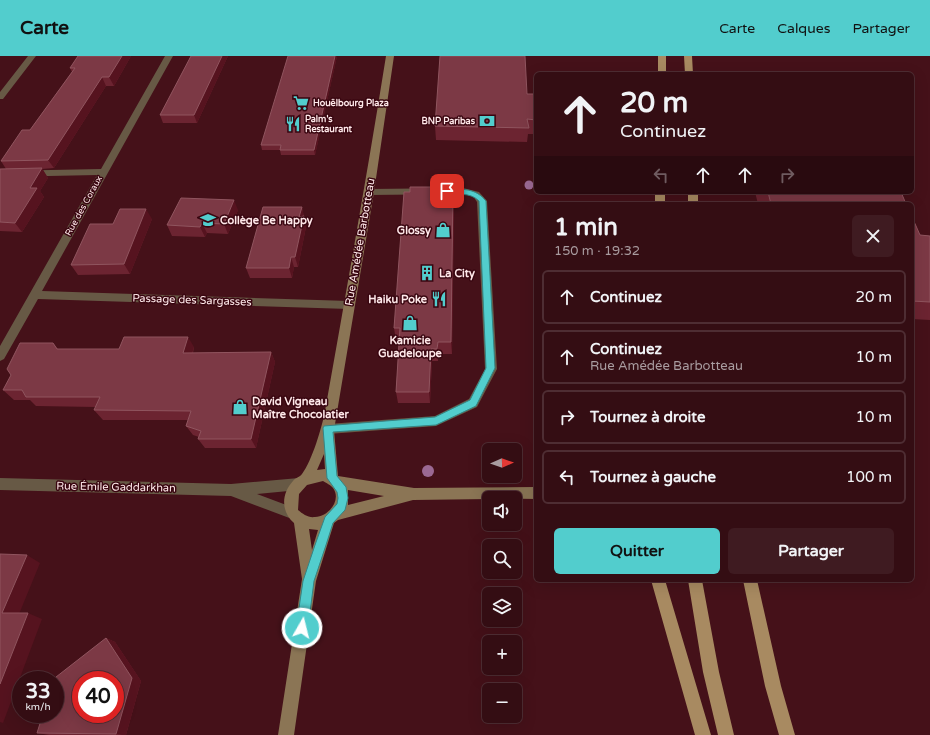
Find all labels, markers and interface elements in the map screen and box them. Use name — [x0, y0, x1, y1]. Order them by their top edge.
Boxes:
text: Carte — [20, 17, 69, 39]
text: Carte — [719, 20, 755, 37]
text: Calques — [777, 20, 830, 37]
text: Partager — [852, 20, 910, 37]
text: 20 m — [620, 86, 688, 120]
icon: ahead — [554, 88, 606, 140]
supermarket icon: Houëlbourg Plaza — [292, 94, 310, 112]
place label: Houëlbourg Plaza — [313, 98, 389, 109]
bank icon: BNP Paribas — [478, 112, 496, 130]
place label: Palm's Restaurant — [305, 114, 353, 135]
restaurant icon: Palm's Restaurant — [284, 115, 302, 133]
place label: BNP Paribas — [422, 116, 476, 127]
text: Continuez — [620, 120, 706, 142]
icon: left — [650, 164, 672, 186]
icon: ahead — [692, 164, 714, 186]
icon: ahead — [734, 164, 756, 186]
icon: right — [776, 164, 798, 186]
street label: Rue des Coraux — [63, 174, 105, 238]
pin — [430, 174, 464, 208]
street label: Rue Amédée Barbotteau — [342, 177, 378, 307]
icon: arrive — [436, 180, 458, 202]
school or university icon: Collège Be Happy — [199, 211, 217, 229]
text: 1 min — [554, 213, 618, 242]
place label: Collège Be Happy — [220, 214, 313, 228]
button: close — [852, 215, 894, 257]
shop icon: Glossy — [434, 221, 452, 239]
place label: Glossy — [397, 224, 431, 238]
text: 150 m · 19:32 — [554, 243, 640, 259]
building icon: La City — [418, 264, 436, 282]
place label: La City — [439, 267, 475, 281]
icon: ahead — [556, 286, 578, 308]
text: Continuez — [590, 288, 662, 306]
text: 20 m — [855, 288, 892, 306]
restaurant icon: Haiku Poke — [430, 290, 448, 308]
street label: Passage des Sargasses — [132, 291, 252, 309]
place label: Haiku Poke — [368, 293, 428, 306]
shop icon: Kamicie Guadeloupe — [401, 314, 419, 332]
place label: Kamicie Guadeloupe — [378, 334, 443, 361]
text: Continuez — [590, 340, 662, 358]
icon: ahead — [556, 346, 578, 368]
text: 10 m — [855, 348, 892, 366]
text: Rue Amédée Barbotteau — [590, 358, 743, 374]
place label: David Vigneau Maître Chocolatier — [252, 395, 349, 421]
shop icon: David Vigneau Maître Chocolatier — [231, 398, 249, 416]
icon: right — [556, 406, 578, 428]
text: Tournez à droite — [590, 408, 705, 426]
text: 10 m — [855, 408, 892, 426]
north arrow — [482, 443, 522, 483]
map controls — [482, 443, 522, 723]
icon: left — [556, 466, 578, 488]
text: Tournez à gauche — [590, 468, 716, 486]
text: 100 m — [846, 468, 892, 486]
street label: Rue Émile Gaddarkhan — [56, 478, 176, 495]
button: sound — [482, 491, 522, 531]
button: Quitter — [554, 528, 720, 574]
button: Partager — [728, 528, 894, 574]
button: search — [482, 539, 522, 579]
button: layers — [482, 587, 522, 627]
position arrow — [281, 607, 323, 649]
button: + — [482, 635, 522, 675]
speed limit sign: 40 — [72, 671, 124, 723]
text: 33 — [25, 680, 51, 704]
button: − — [482, 683, 522, 723]
text: km/h — [25, 701, 51, 713]

